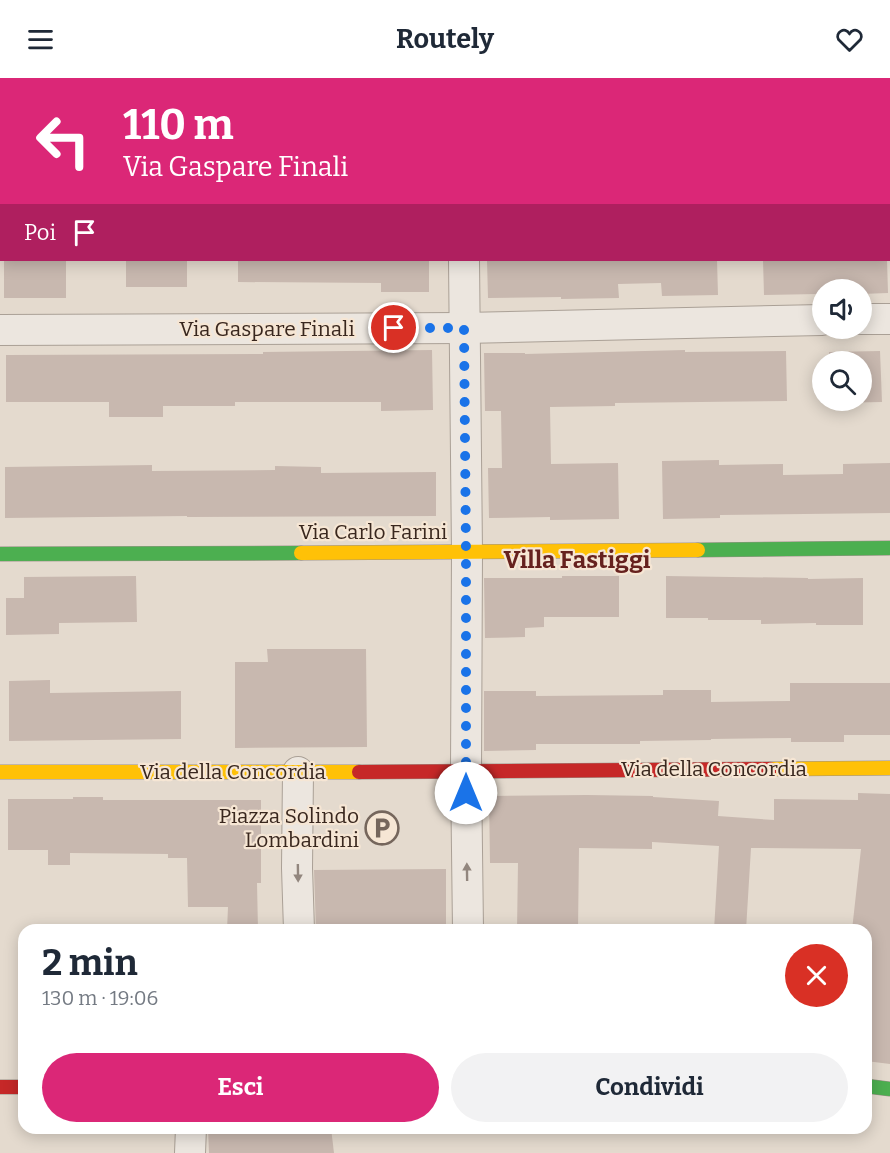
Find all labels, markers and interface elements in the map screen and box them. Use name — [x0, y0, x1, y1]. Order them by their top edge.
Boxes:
icon: menu — [24, 23, 57, 56]
text: Routely — [396, 23, 494, 55]
icon: heart — [833, 23, 866, 56]
text: 110 m — [123, 100, 234, 150]
icon: left — [24, 102, 102, 180]
text: Via Gaspare Finali — [123, 151, 348, 183]
icon: arrive — [68, 216, 101, 249]
text: Poi — [24, 219, 56, 246]
map controls — [812, 279, 872, 411]
button: sound — [812, 279, 872, 339]
pin — [368, 302, 419, 353]
icon: arrive — [377, 311, 410, 344]
street label: Via Gaspare Finali — [179, 316, 355, 342]
button: search — [812, 351, 872, 411]
street label: Via Carlo Farini — [299, 519, 447, 545]
district label: Villa Fastiggi — [504, 546, 651, 574]
street label: Via della Concordia — [621, 756, 808, 782]
street label: Via della Concordia — [140, 759, 327, 785]
position arrow — [434, 761, 498, 825]
place label: Piazza Solindo Lombardini — [219, 803, 359, 853]
parking icon: Piazza Solindo Lombardini — [364, 810, 400, 846]
one-way arrow — [462, 862, 472, 881]
one-way arrow — [293, 863, 302, 882]
text: 2 min — [42, 941, 138, 985]
button: close — [785, 944, 848, 1007]
text: 130 m · 19:06 — [42, 986, 158, 1010]
button: Esci — [42, 1053, 439, 1122]
button: Condividi — [451, 1053, 848, 1122]

